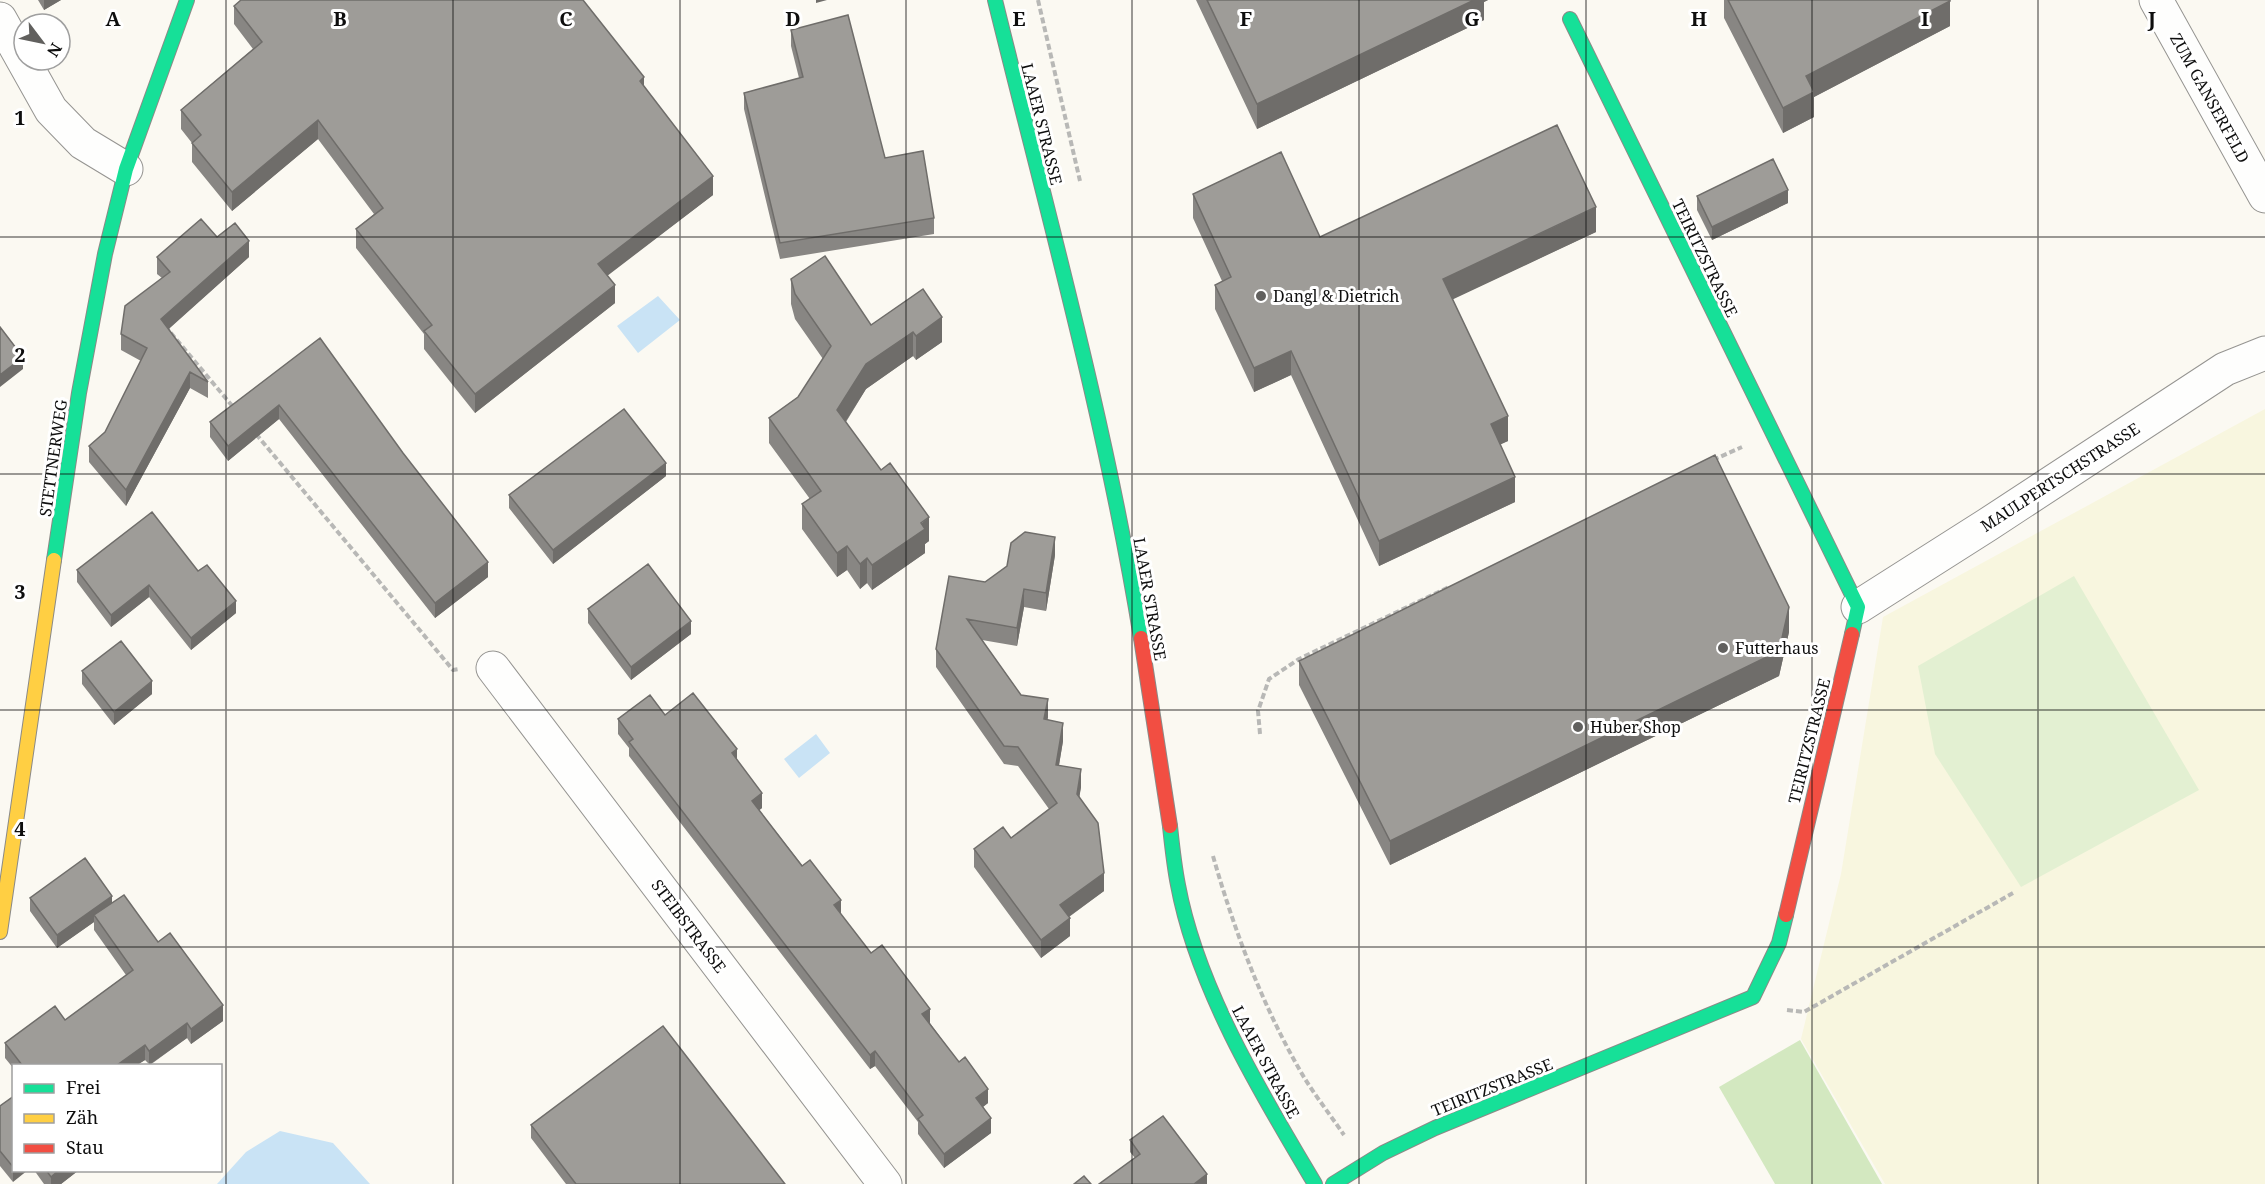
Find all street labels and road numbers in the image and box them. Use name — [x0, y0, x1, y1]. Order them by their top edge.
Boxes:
street label: ZUM GANSERFELD — [2165, 29, 2255, 167]
street label: LAAER STRASSE — [1016, 61, 1068, 187]
street label: TEIRITZSTRASSE — [1667, 195, 1743, 321]
street label: STETTNERWEG — [34, 397, 72, 518]
street label: MAULPERTSCHSTRASSE — [1976, 417, 2144, 537]
street label: LAAER STRASSE — [1128, 536, 1172, 662]
street label: TEIRITZSTRASSE — [1783, 676, 1835, 806]
street label: STEIBSTRASSE — [647, 875, 731, 977]
street label: LAAER STRASSE — [1227, 1002, 1305, 1122]
street label: TEIRITZSTRASSE — [1428, 1053, 1556, 1121]

